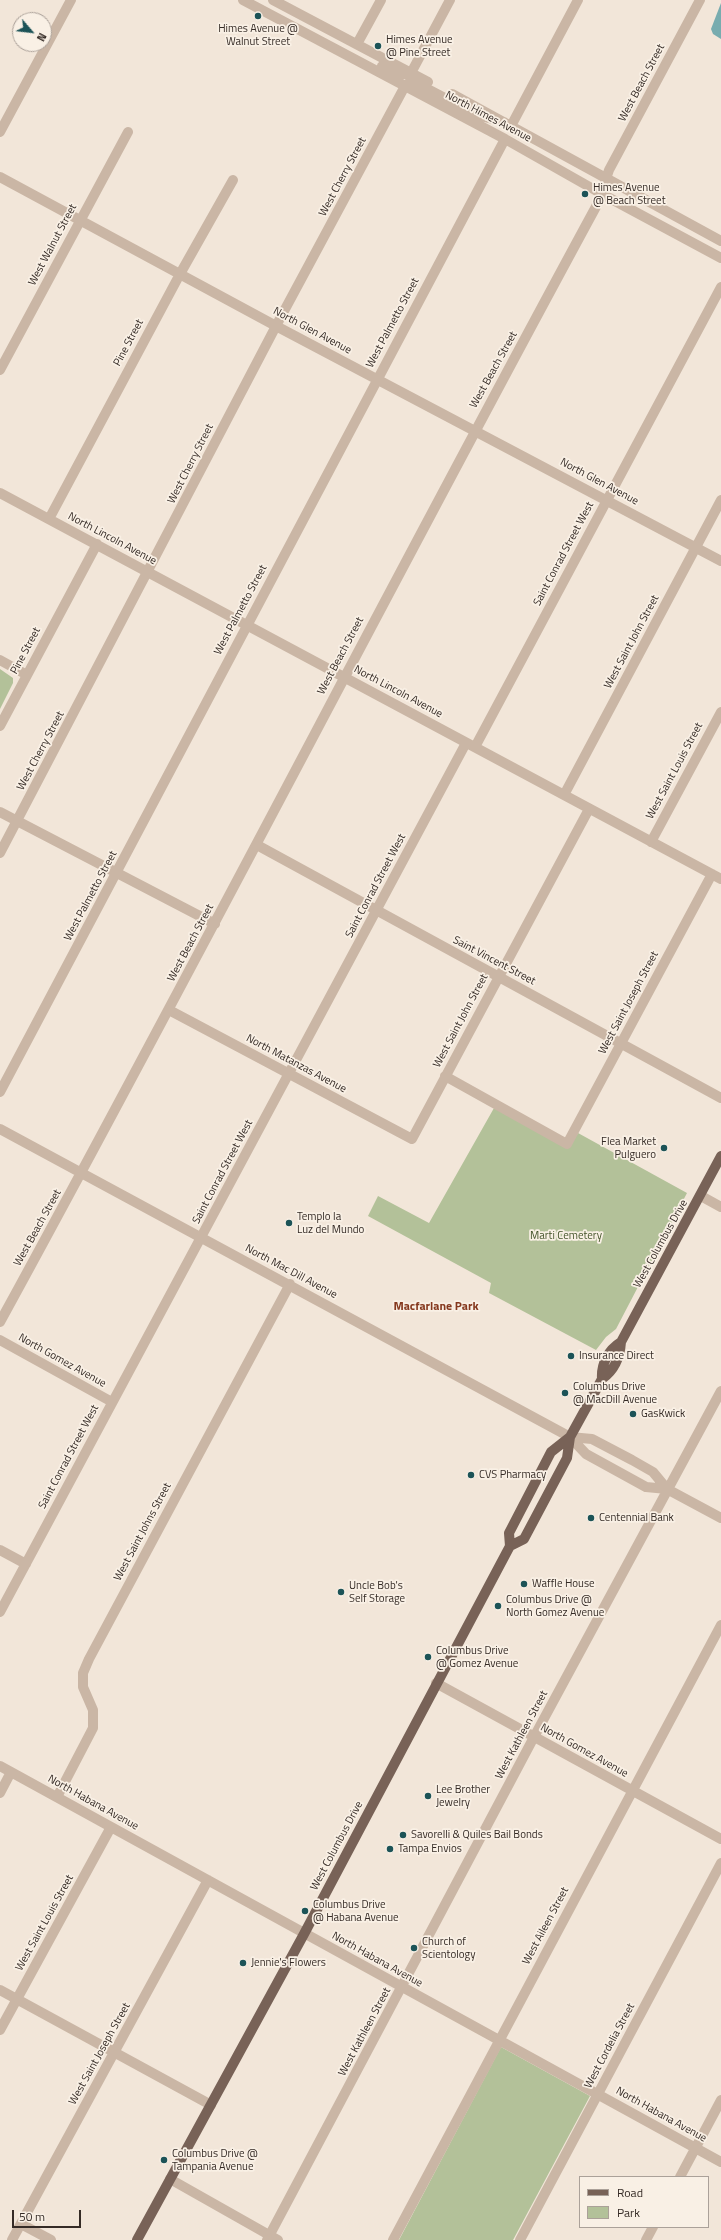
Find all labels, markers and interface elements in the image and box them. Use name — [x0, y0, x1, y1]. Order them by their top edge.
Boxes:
marker: Himes Avenue @ Walnut Street — [253, 11, 263, 21]
north arrow — [12, 12, 52, 52]
place label: Himes Avenue @ Walnut Street — [218, 22, 298, 48]
text: N — [33, 30, 51, 44]
place label: Himes Avenue @ Pine Street — [386, 33, 453, 59]
marker: Himes Avenue @ Pine Street — [373, 41, 383, 51]
street label: West Beach Street — [616, 42, 668, 124]
street label: North Himes Avenue — [443, 89, 533, 145]
street label: West Cherry Street — [317, 135, 369, 219]
place label: Himes Avenue @ Beach Street — [593, 181, 665, 207]
marker: Himes Avenue @ Beach Street — [580, 189, 590, 199]
street label: West Walnut Street — [26, 202, 80, 288]
street label: West Palmetto Street — [364, 276, 422, 370]
street label: North Glen Avenue — [271, 305, 353, 357]
street label: Pine Street — [111, 317, 147, 369]
street label: West Beach Street — [467, 329, 521, 411]
street label: West Cherry Street — [165, 422, 217, 506]
street label: North Glen Avenue — [558, 456, 640, 508]
street label: Saint Conrad Street West — [531, 500, 597, 608]
street label: North Lincoln Avenue — [65, 510, 159, 568]
street label: West Palmetto Street — [212, 563, 270, 657]
street label: West Saint John Street — [602, 593, 662, 691]
street label: West Beach Street — [315, 615, 367, 697]
street label: Pine Street — [8, 625, 44, 677]
street label: North Lincoln Avenue — [351, 663, 445, 721]
street label: West Cherry Street — [15, 709, 67, 793]
street label: West Saint Louis Street — [644, 720, 706, 822]
street label: Saint Conrad Street West — [343, 832, 409, 940]
street label: West Palmetto Street — [62, 849, 120, 943]
street label: West Beach Street — [165, 902, 217, 984]
street label: Saint Vincent Street — [450, 934, 538, 988]
street label: West Saint Joseph Street — [596, 949, 662, 1057]
street label: West Saint John Street — [431, 972, 491, 1070]
street label: North Matanzas Avenue — [244, 1032, 348, 1096]
street label: Saint Conrad Street West — [190, 1118, 256, 1226]
place label: Flea Market Pulguero — [601, 1135, 656, 1161]
marker: Flea Market Pulguero — [659, 1143, 669, 1153]
street label: West Beach Street — [11, 1187, 65, 1269]
street label: West Columbus Drive — [631, 1198, 691, 1290]
place label: Templo la Luz del Mundo — [297, 1210, 364, 1236]
marker: Templo la Luz del Mundo — [284, 1218, 294, 1228]
park label: Marti Cemetery — [530, 1229, 602, 1243]
street label: North Mac Dill Avenue — [243, 1242, 339, 1302]
district label: Macfarlane Park — [393, 1300, 479, 1314]
street label: North Gomez Avenue — [16, 1331, 108, 1391]
place label: Insurance Direct — [579, 1349, 654, 1363]
marker: Insurance Direct — [566, 1351, 576, 1361]
place label: Columbus Drive @ MacDill Avenue — [573, 1380, 657, 1406]
marker: Columbus Drive @ MacDill Avenue — [560, 1388, 570, 1398]
street label: Saint Conrad Street West — [36, 1403, 102, 1511]
place label: GasKwick — [641, 1407, 685, 1421]
marker: GasKwick — [628, 1409, 638, 1419]
place label: CVS Pharmacy — [479, 1468, 546, 1482]
marker: CVS Pharmacy — [466, 1470, 476, 1480]
street label: West Saint Johns Street — [112, 1481, 174, 1583]
place label: Centennial Bank — [599, 1511, 674, 1525]
marker: Centennial Bank — [586, 1513, 596, 1523]
place label: Waffle House — [532, 1577, 595, 1591]
place label: Uncle Bob's Self Storage — [349, 1579, 405, 1605]
marker: Waffle House — [519, 1579, 529, 1589]
marker: Uncle Bob's Self Storage — [336, 1587, 346, 1597]
place label: Columbus Drive @ North Gomez Avenue — [506, 1593, 604, 1619]
marker: Columbus Drive @ North Gomez Avenue — [493, 1601, 503, 1611]
place label: Columbus Drive @ Gomez Avenue — [436, 1644, 518, 1670]
marker: Columbus Drive @ Gomez Avenue — [423, 1652, 433, 1662]
street label: West Kathleen Street — [493, 1688, 551, 1782]
street label: North Gomez Avenue — [538, 1721, 630, 1781]
street label: North Habana Avenue — [45, 1773, 141, 1833]
place label: Lee Brother Jewelry — [436, 1783, 490, 1809]
marker: Lee Brother Jewelry — [423, 1791, 433, 1801]
street label: West Columbus Drive — [308, 1799, 366, 1893]
place label: Savorelli & Quiles Bail Bonds — [411, 1828, 543, 1842]
marker: Savorelli & Quiles Bail Bonds — [398, 1830, 408, 1840]
place label: Tampa Envios — [398, 1842, 462, 1856]
marker: Tampa Envios — [385, 1844, 395, 1854]
street label: West Saint Louis Street — [13, 1873, 77, 1973]
street label: West Aileen Street — [520, 1885, 572, 1967]
place label: Columbus Drive @ Habana Avenue — [313, 1898, 399, 1924]
marker: Columbus Drive @ Habana Avenue — [300, 1906, 310, 1916]
street label: North Habana Avenue — [329, 1930, 425, 1990]
place label: Church of Scientology — [422, 1935, 476, 1961]
marker: Church of Scientology — [409, 1943, 419, 1953]
place label: Jennie's Flowers — [251, 1956, 326, 1970]
marker: Jennie's Flowers — [238, 1958, 248, 1968]
street label: West Kathleen Street — [336, 1985, 394, 2079]
street label: West Saint Joseph Street — [66, 2001, 134, 2107]
street label: West Cordelia Street — [582, 2001, 638, 2091]
street label: North Habana Avenue — [613, 2085, 709, 2145]
place label: Columbus Drive @ Tampania Avenue — [172, 2147, 258, 2173]
marker: Columbus Drive @ Tampania Avenue — [159, 2155, 169, 2165]
legend — [579, 2176, 709, 2228]
text: Road — [617, 2183, 643, 2202]
scale bar — [14, 2202, 83, 2228]
text: Park — [617, 2203, 640, 2222]
text: 50 m — [19, 2207, 45, 2226]

